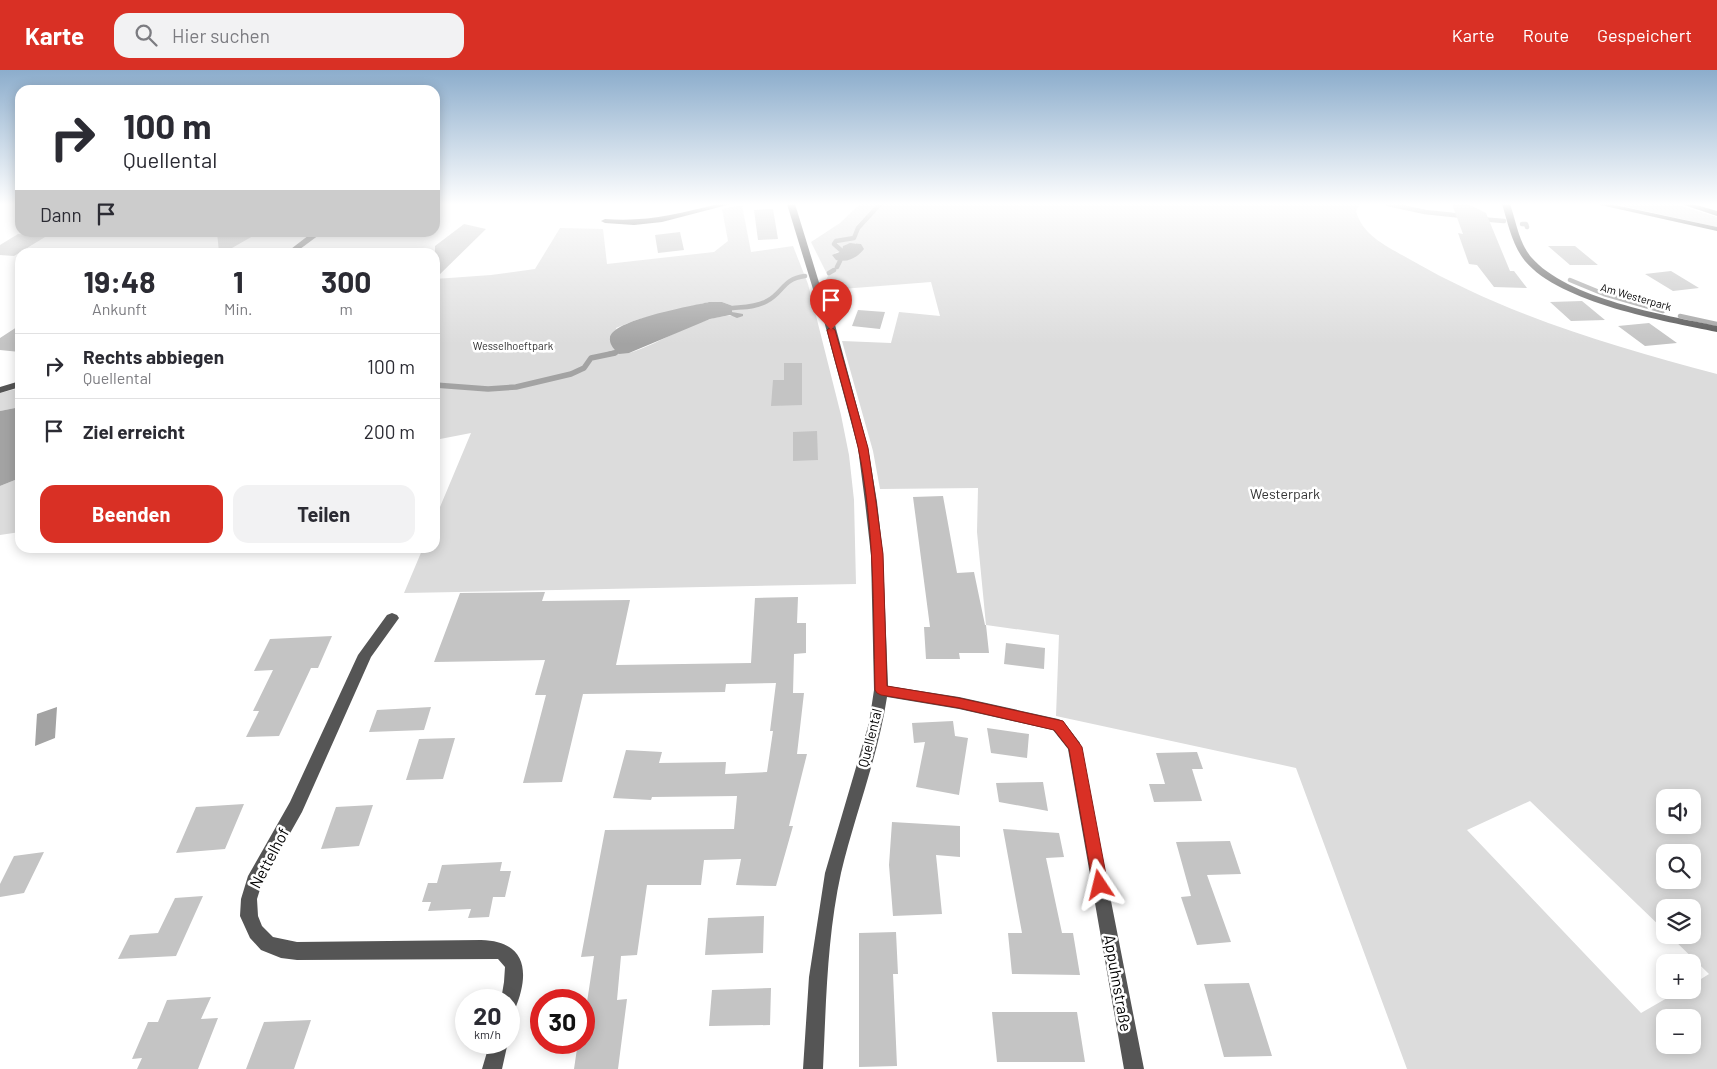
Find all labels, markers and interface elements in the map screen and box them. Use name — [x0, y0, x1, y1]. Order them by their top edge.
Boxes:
search box — [114, 13, 464, 58]
text: Karte — [25, 21, 84, 50]
icon: search — [132, 21, 160, 49]
text: Hier suchen — [172, 24, 270, 47]
text: Karte — [1452, 24, 1495, 46]
text: Route — [1523, 24, 1569, 46]
text: Gespeichert — [1597, 24, 1692, 46]
text: 100 m — [123, 104, 212, 146]
icon: right — [40, 105, 105, 170]
text: Quellental — [123, 146, 217, 172]
icon: arrive — [92, 200, 120, 228]
text: Dann — [40, 203, 82, 226]
text: 19:48 — [84, 263, 155, 299]
text: 1 — [233, 263, 244, 299]
text: 300 — [321, 263, 371, 299]
pin — [810, 279, 852, 330]
street label: Am Westerpark — [1599, 280, 1674, 313]
icon: arrive — [817, 286, 845, 314]
text: Ankunft — [92, 299, 147, 318]
text: Min. — [224, 299, 252, 318]
text: m — [340, 299, 353, 318]
park label: Wesselhoeftpark — [473, 339, 554, 352]
text: Rechts abbiegen — [83, 345, 224, 368]
icon: right — [40, 352, 68, 380]
text: 100 m — [367, 355, 415, 378]
text: Quellental — [83, 368, 152, 387]
icon: arrive — [40, 417, 68, 445]
text: Ziel erreicht — [83, 420, 185, 443]
text: 200 m — [364, 420, 415, 443]
button: Beenden — [40, 485, 223, 543]
button: Teilen — [233, 485, 415, 543]
park label: Westerpark — [1250, 485, 1320, 502]
street label: Quellental — [854, 707, 885, 769]
map controls — [1656, 789, 1701, 1054]
button: sound — [1656, 789, 1701, 834]
street label: Nettelhof — [245, 824, 293, 891]
button: search — [1656, 844, 1701, 889]
position arrow — [1073, 858, 1125, 910]
button: layers — [1656, 899, 1701, 944]
street label: Appuhnstraße — [1101, 933, 1136, 1033]
button: + — [1656, 954, 1701, 999]
speed limit sign: 30 — [530, 989, 595, 1054]
text: 20 — [473, 1000, 502, 1030]
button: − — [1656, 1009, 1701, 1054]
text: km/h — [474, 1027, 501, 1041]

